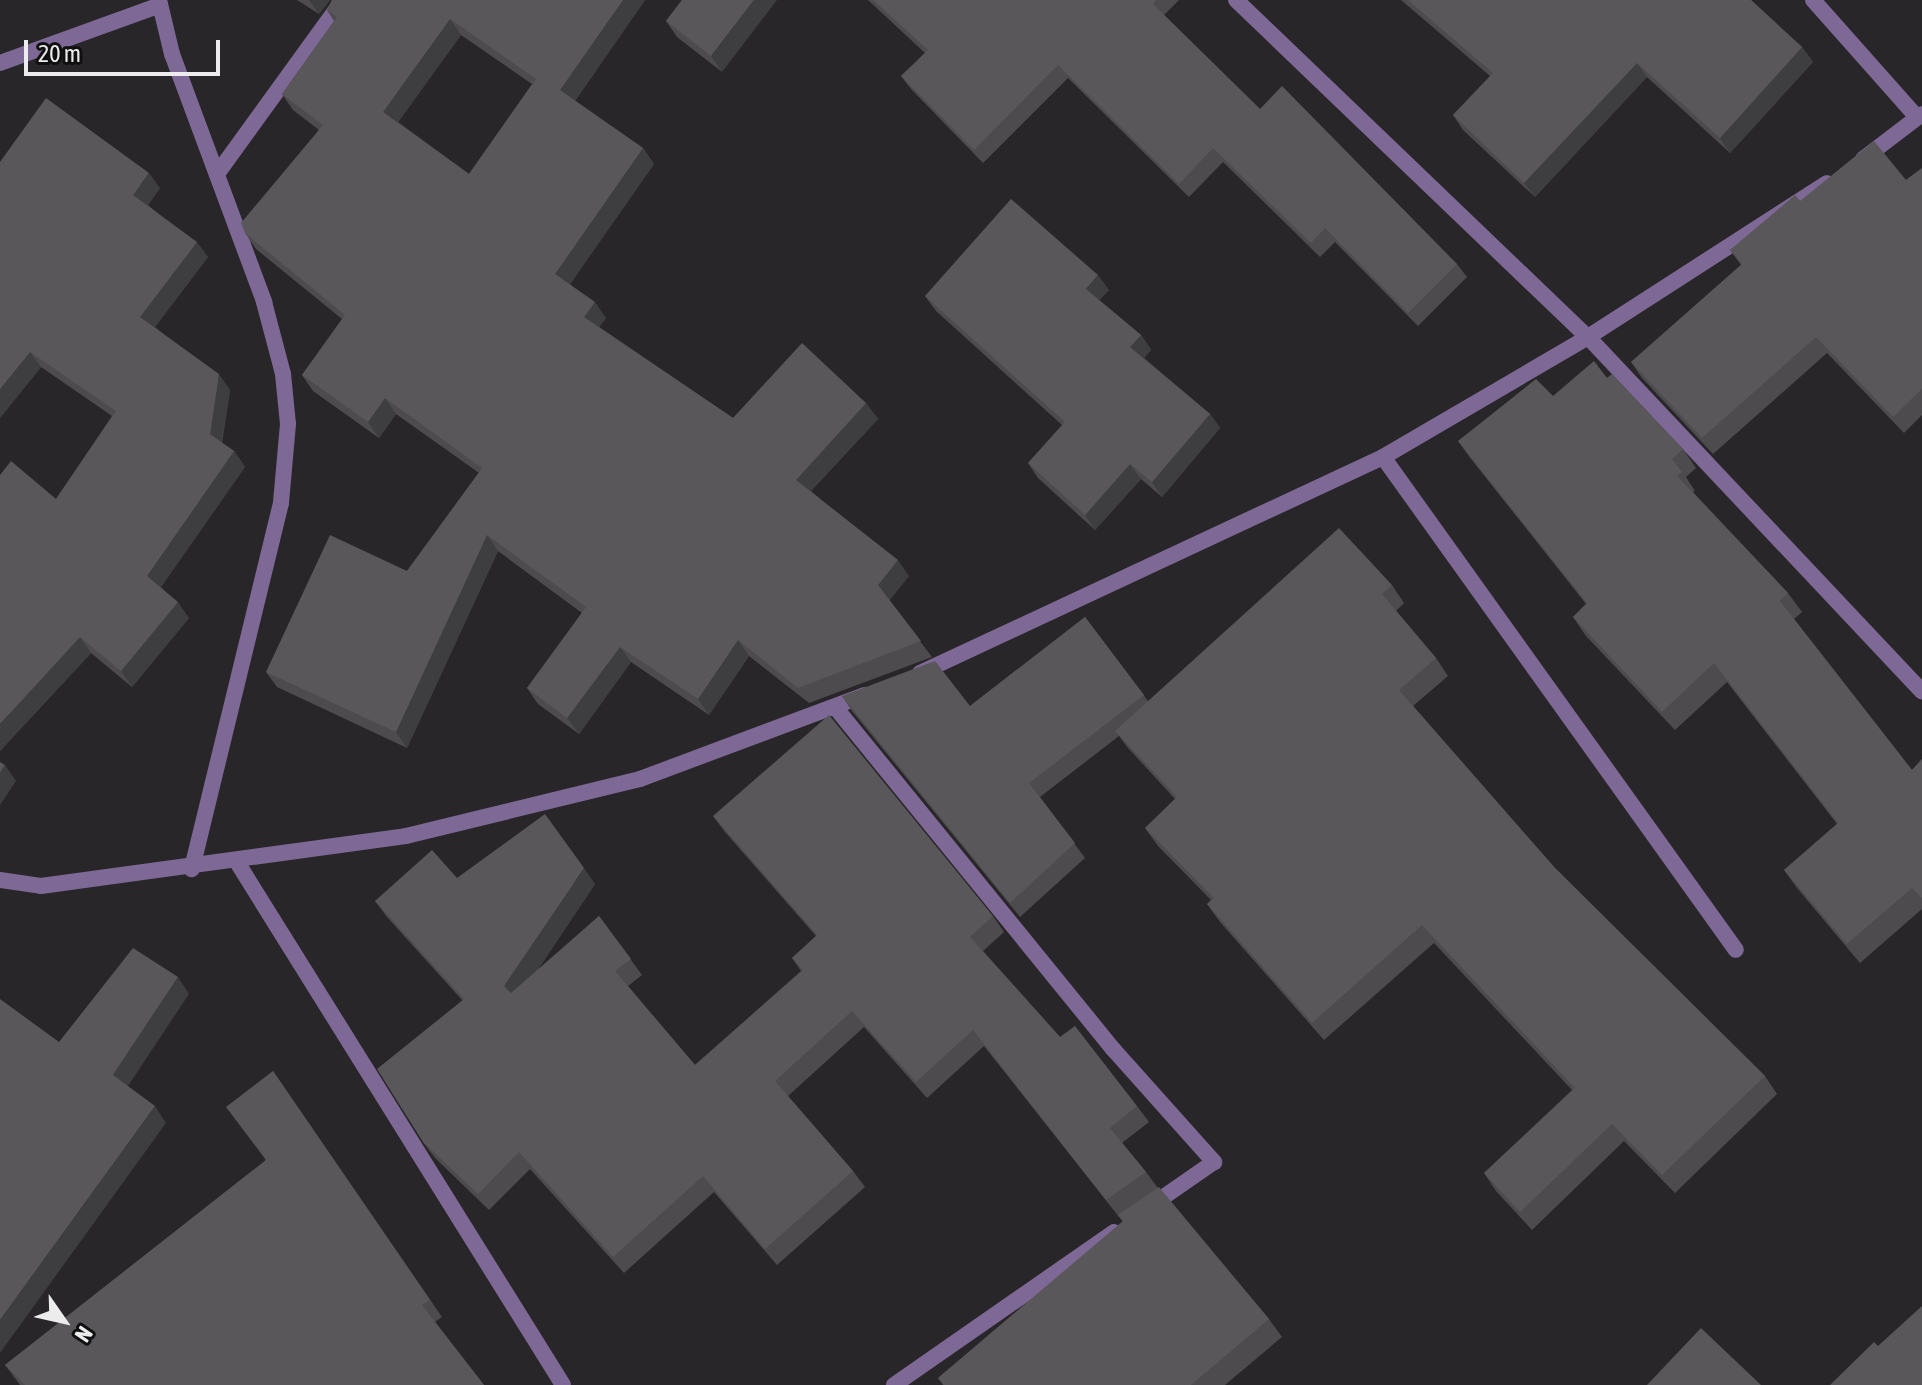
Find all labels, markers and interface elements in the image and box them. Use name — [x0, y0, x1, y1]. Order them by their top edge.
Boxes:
scale bar — [28, 24, 224, 74]
text: 20 m — [38, 40, 81, 67]
north arrow — [24, 1281, 104, 1361]
text: N — [69, 1322, 98, 1347]

